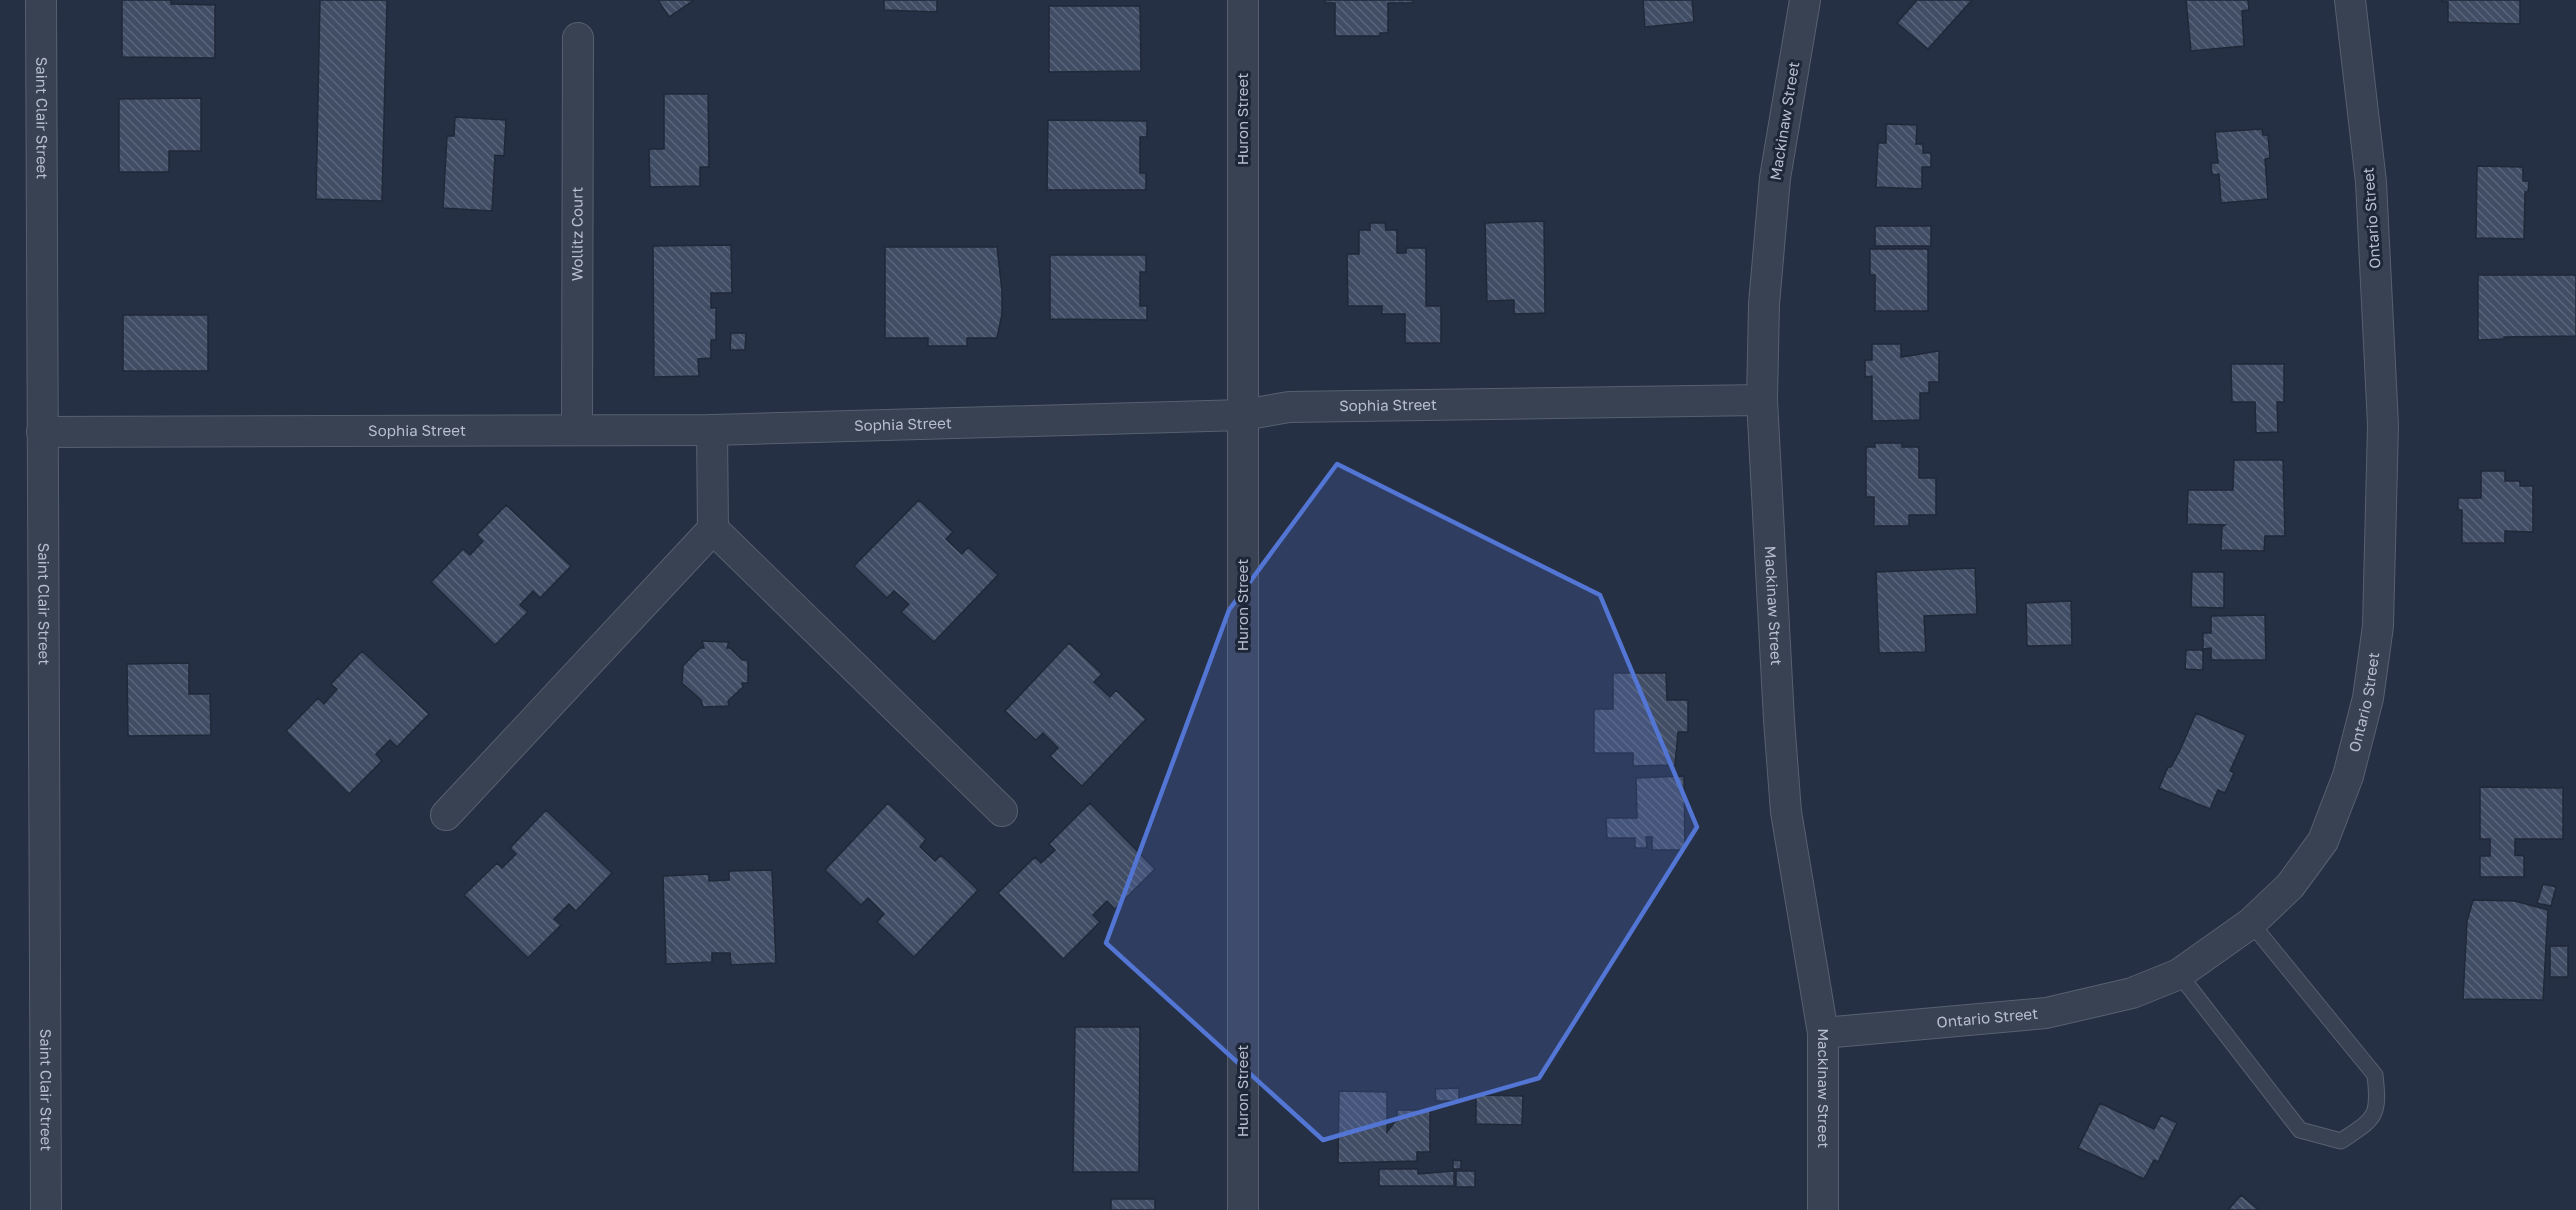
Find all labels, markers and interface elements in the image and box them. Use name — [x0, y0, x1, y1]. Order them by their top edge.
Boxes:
street label: Saint Clair Street — [33, 57, 52, 179]
street label: Mackinaw Street — [1766, 60, 1802, 181]
street label: Huron Street — [1233, 73, 1251, 165]
street label: Ontario Street — [2358, 167, 2384, 269]
street label: Wollitz Court — [567, 187, 586, 281]
street label: Sophia Street — [1339, 395, 1437, 414]
street label: Sophia Street — [854, 413, 952, 434]
street label: Sophia Street — [368, 421, 466, 439]
street label: Saint Clair Street — [35, 543, 54, 665]
street label: Mackinaw Street — [1762, 545, 1786, 666]
street label: Huron Street — [1233, 559, 1251, 651]
street label: Ontario Street — [2344, 651, 2382, 754]
street label: Ontario Street — [1936, 1004, 2039, 1031]
street label: Mackinaw Street — [1815, 1028, 1833, 1148]
street label: Saint Clair Street — [37, 1029, 56, 1151]
street label: Huron Street — [1233, 1045, 1251, 1137]

